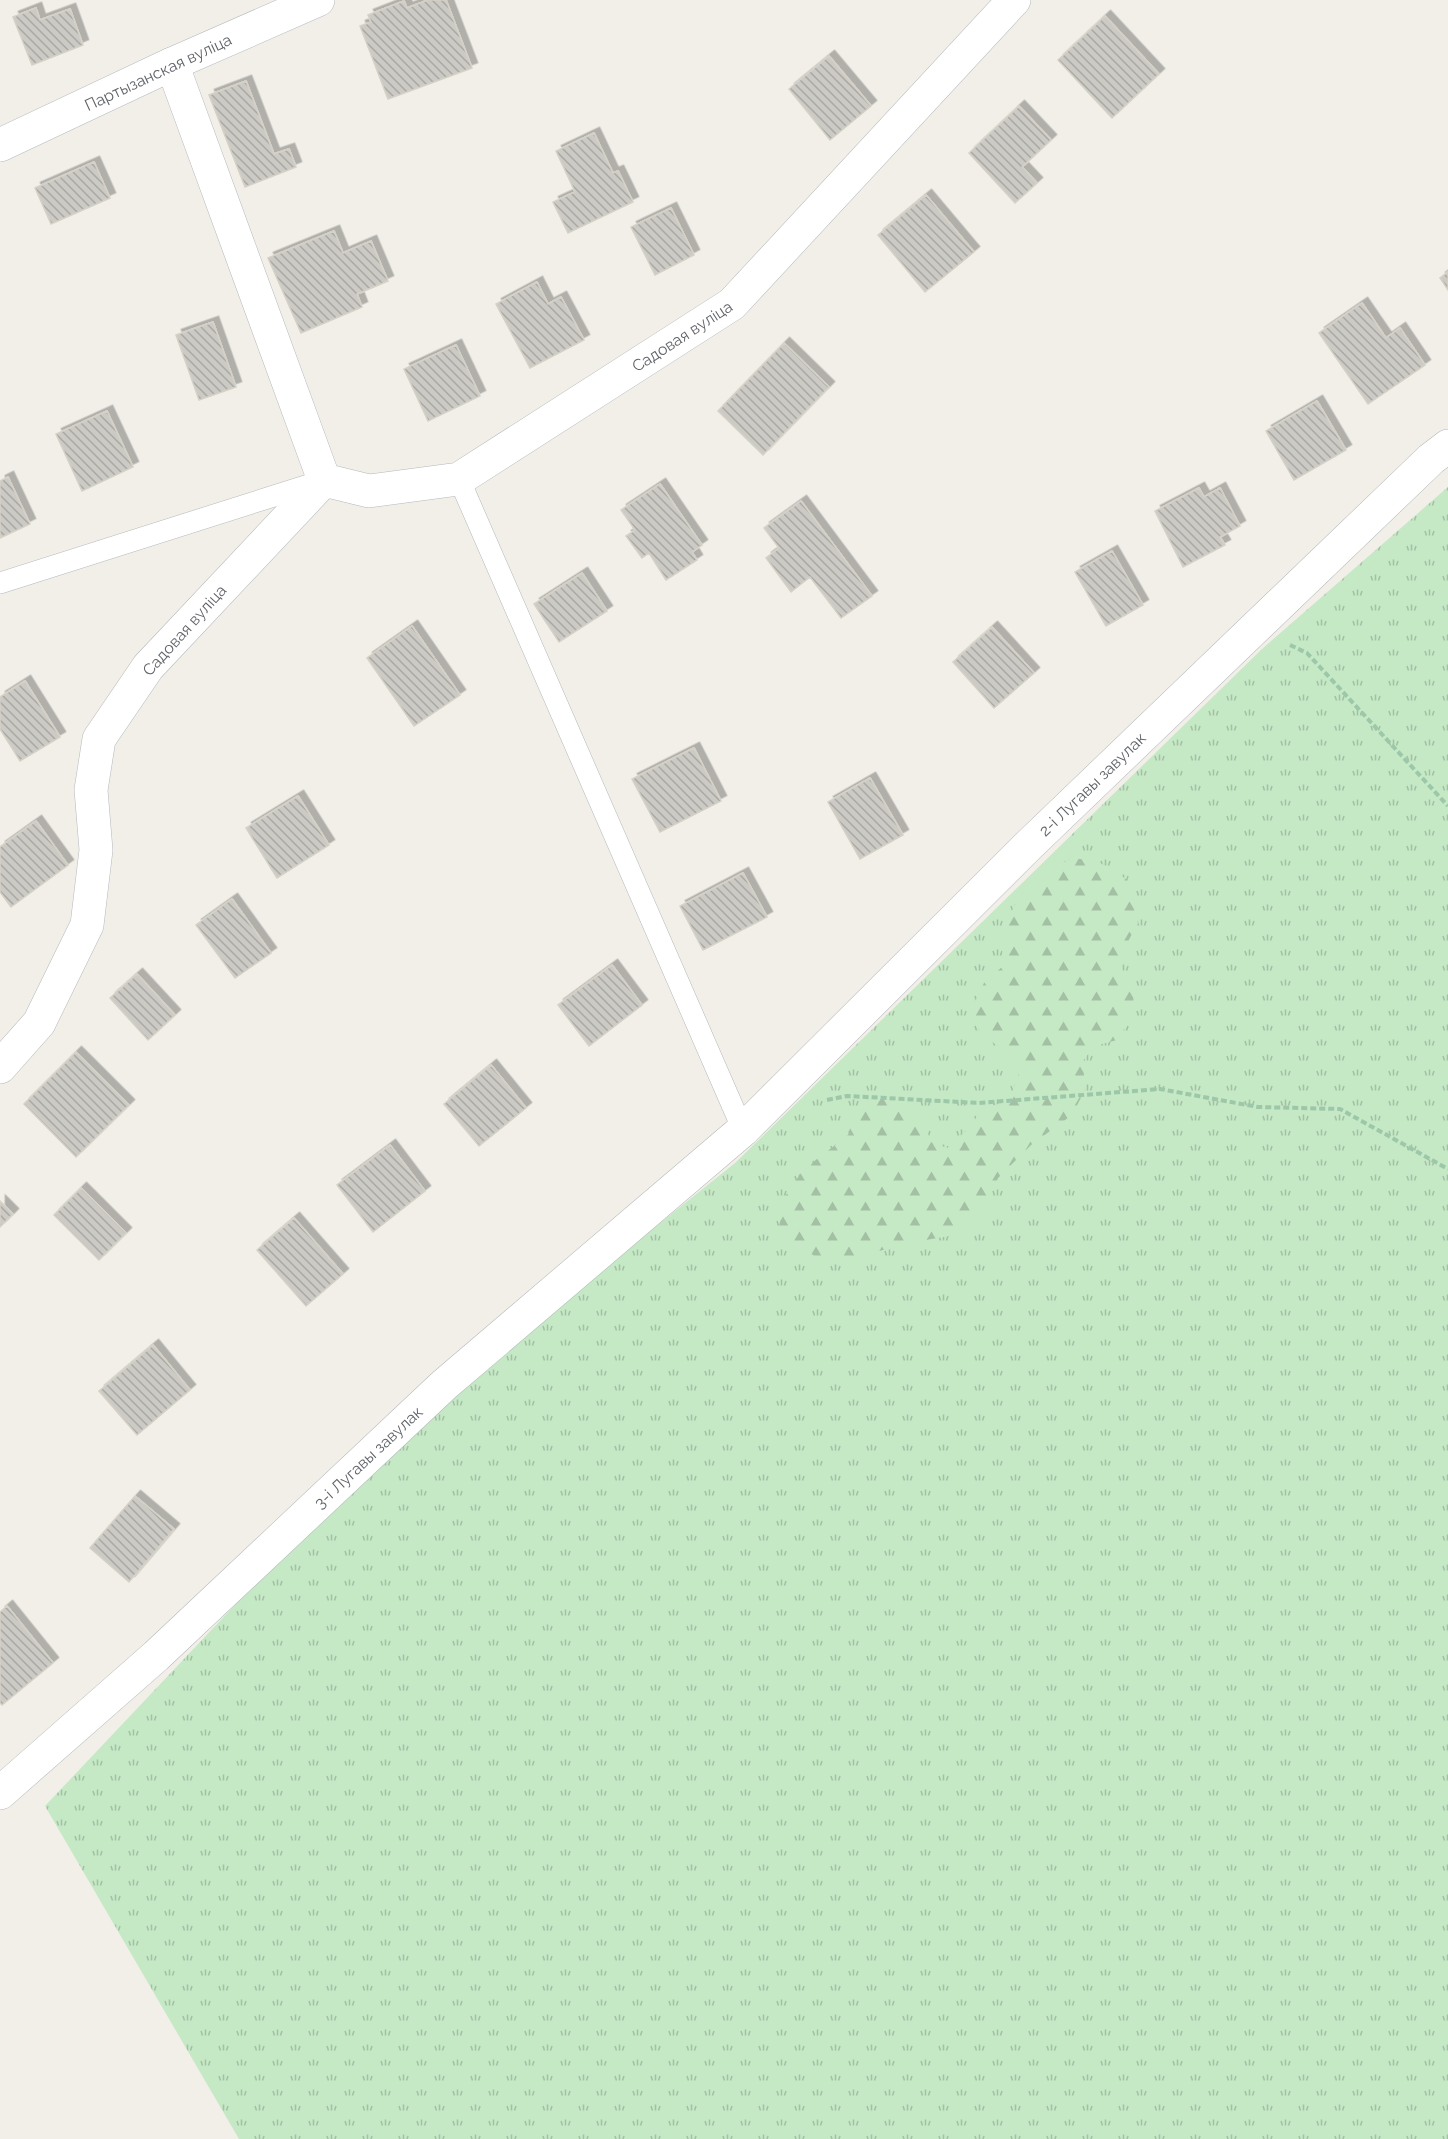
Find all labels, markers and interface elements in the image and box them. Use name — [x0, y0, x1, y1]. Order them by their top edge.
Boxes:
street label: Партызанская вуліца — [82, 30, 235, 115]
street label: Садовая вуліца — [628, 297, 736, 376]
street label: Садовая вуліца — [139, 581, 230, 680]
street label: 2-і Лугавы завулак — [1035, 729, 1150, 840]
street label: 3-і Лугавы завулак — [310, 1402, 426, 1513]

